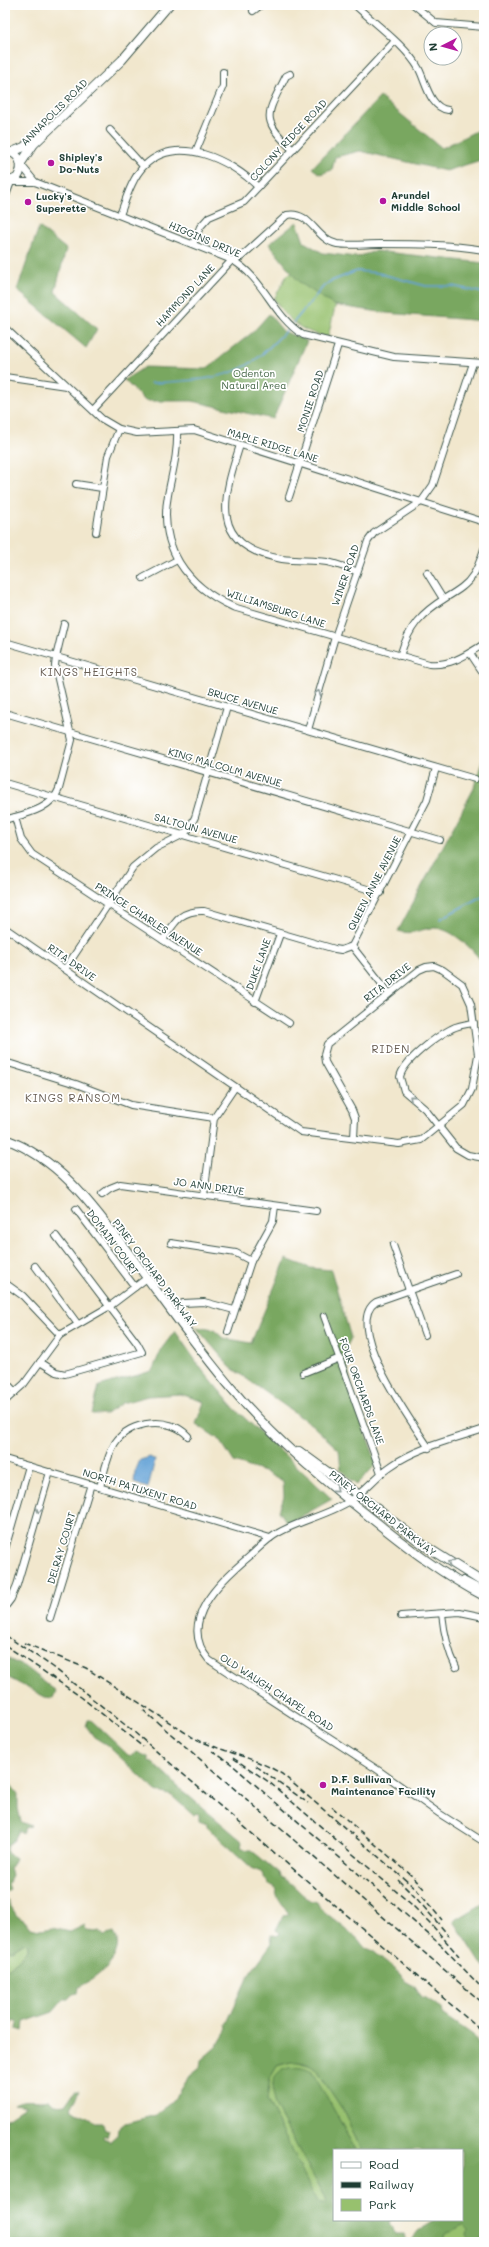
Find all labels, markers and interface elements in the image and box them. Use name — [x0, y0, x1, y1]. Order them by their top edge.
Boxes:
north arrow — [423, 26, 463, 66]
text: N — [425, 42, 440, 52]
street label: ANNAPOLIS ROAD — [18, 75, 91, 148]
street label: COLONY RIDGE ROAD — [246, 96, 330, 184]
place label: Shipley's Do-Nuts — [59, 150, 103, 176]
marker: Shipley's Do-Nuts — [46, 158, 56, 168]
place label: Arundel Middle School — [391, 188, 461, 214]
place label: Lucky's Superette — [36, 189, 86, 215]
marker: Arundel Middle School — [378, 196, 388, 206]
marker: Lucky's Superette — [23, 197, 33, 207]
street label: HIGGINS DRIVE — [167, 218, 243, 261]
street label: HAMMOND LANE — [152, 261, 218, 329]
park label: Odenton Natural Area — [222, 366, 286, 392]
street label: MONIE ROAD — [293, 368, 327, 434]
street label: MAPLE RIDGE LANE — [226, 424, 320, 466]
street label: WINER ROAD — [328, 542, 362, 608]
street label: WILLIAMSBURG LANE — [224, 585, 328, 631]
district label: KINGS HEIGHTS — [40, 664, 138, 679]
street label: BRUCE AVENUE — [206, 684, 280, 718]
one-way arrow — [313, 690, 322, 697]
street label: KING MALCOLM AVENUE — [167, 744, 284, 790]
street label: SALTOUN AVENUE — [153, 809, 239, 847]
street label: QUEEN ANNE AVENUE — [344, 833, 404, 933]
street label: PRINCE CHARLES AVENUE — [93, 879, 206, 959]
street label: DUKE LANE — [242, 936, 274, 992]
street label: RITA DRIVE — [45, 940, 99, 984]
street label: RITA DRIVE — [361, 959, 414, 1005]
district label: RIDEN — [372, 1041, 410, 1056]
district label: KINGS RANSOM — [25, 1090, 121, 1105]
one-way arrow — [410, 1095, 417, 1102]
street label: JO ANN DRIVE — [173, 1174, 246, 1198]
street label: DOMAIN COURT — [84, 1206, 142, 1278]
street label: PINEY ORCHARD PARKWAY — [110, 1216, 200, 1330]
street label: FOUR ORCHARDS LANE — [336, 1336, 388, 1447]
street label: NORTH PATUXENT ROAD — [81, 1465, 199, 1513]
street label: PINEY ORCHARD PARKWAY — [327, 1467, 439, 1559]
one-way arrow — [332, 1486, 339, 1493]
one-way arrow — [35, 1506, 44, 1513]
street label: DELRAY COURT — [43, 1510, 79, 1586]
one-way arrow — [447, 1561, 454, 1568]
street label: OLD WAUGH CHAPEL ROAD — [217, 1650, 337, 1734]
place label: D.F. Sullivan Maintenance Facility — [331, 1772, 436, 1798]
marker: D.F. Sullivan Maintenance Facility — [318, 1780, 328, 1790]
legend — [333, 2149, 463, 2221]
text: Road — [369, 2156, 399, 2172]
text: Railway — [369, 2176, 414, 2192]
text: Park — [369, 2196, 396, 2212]

